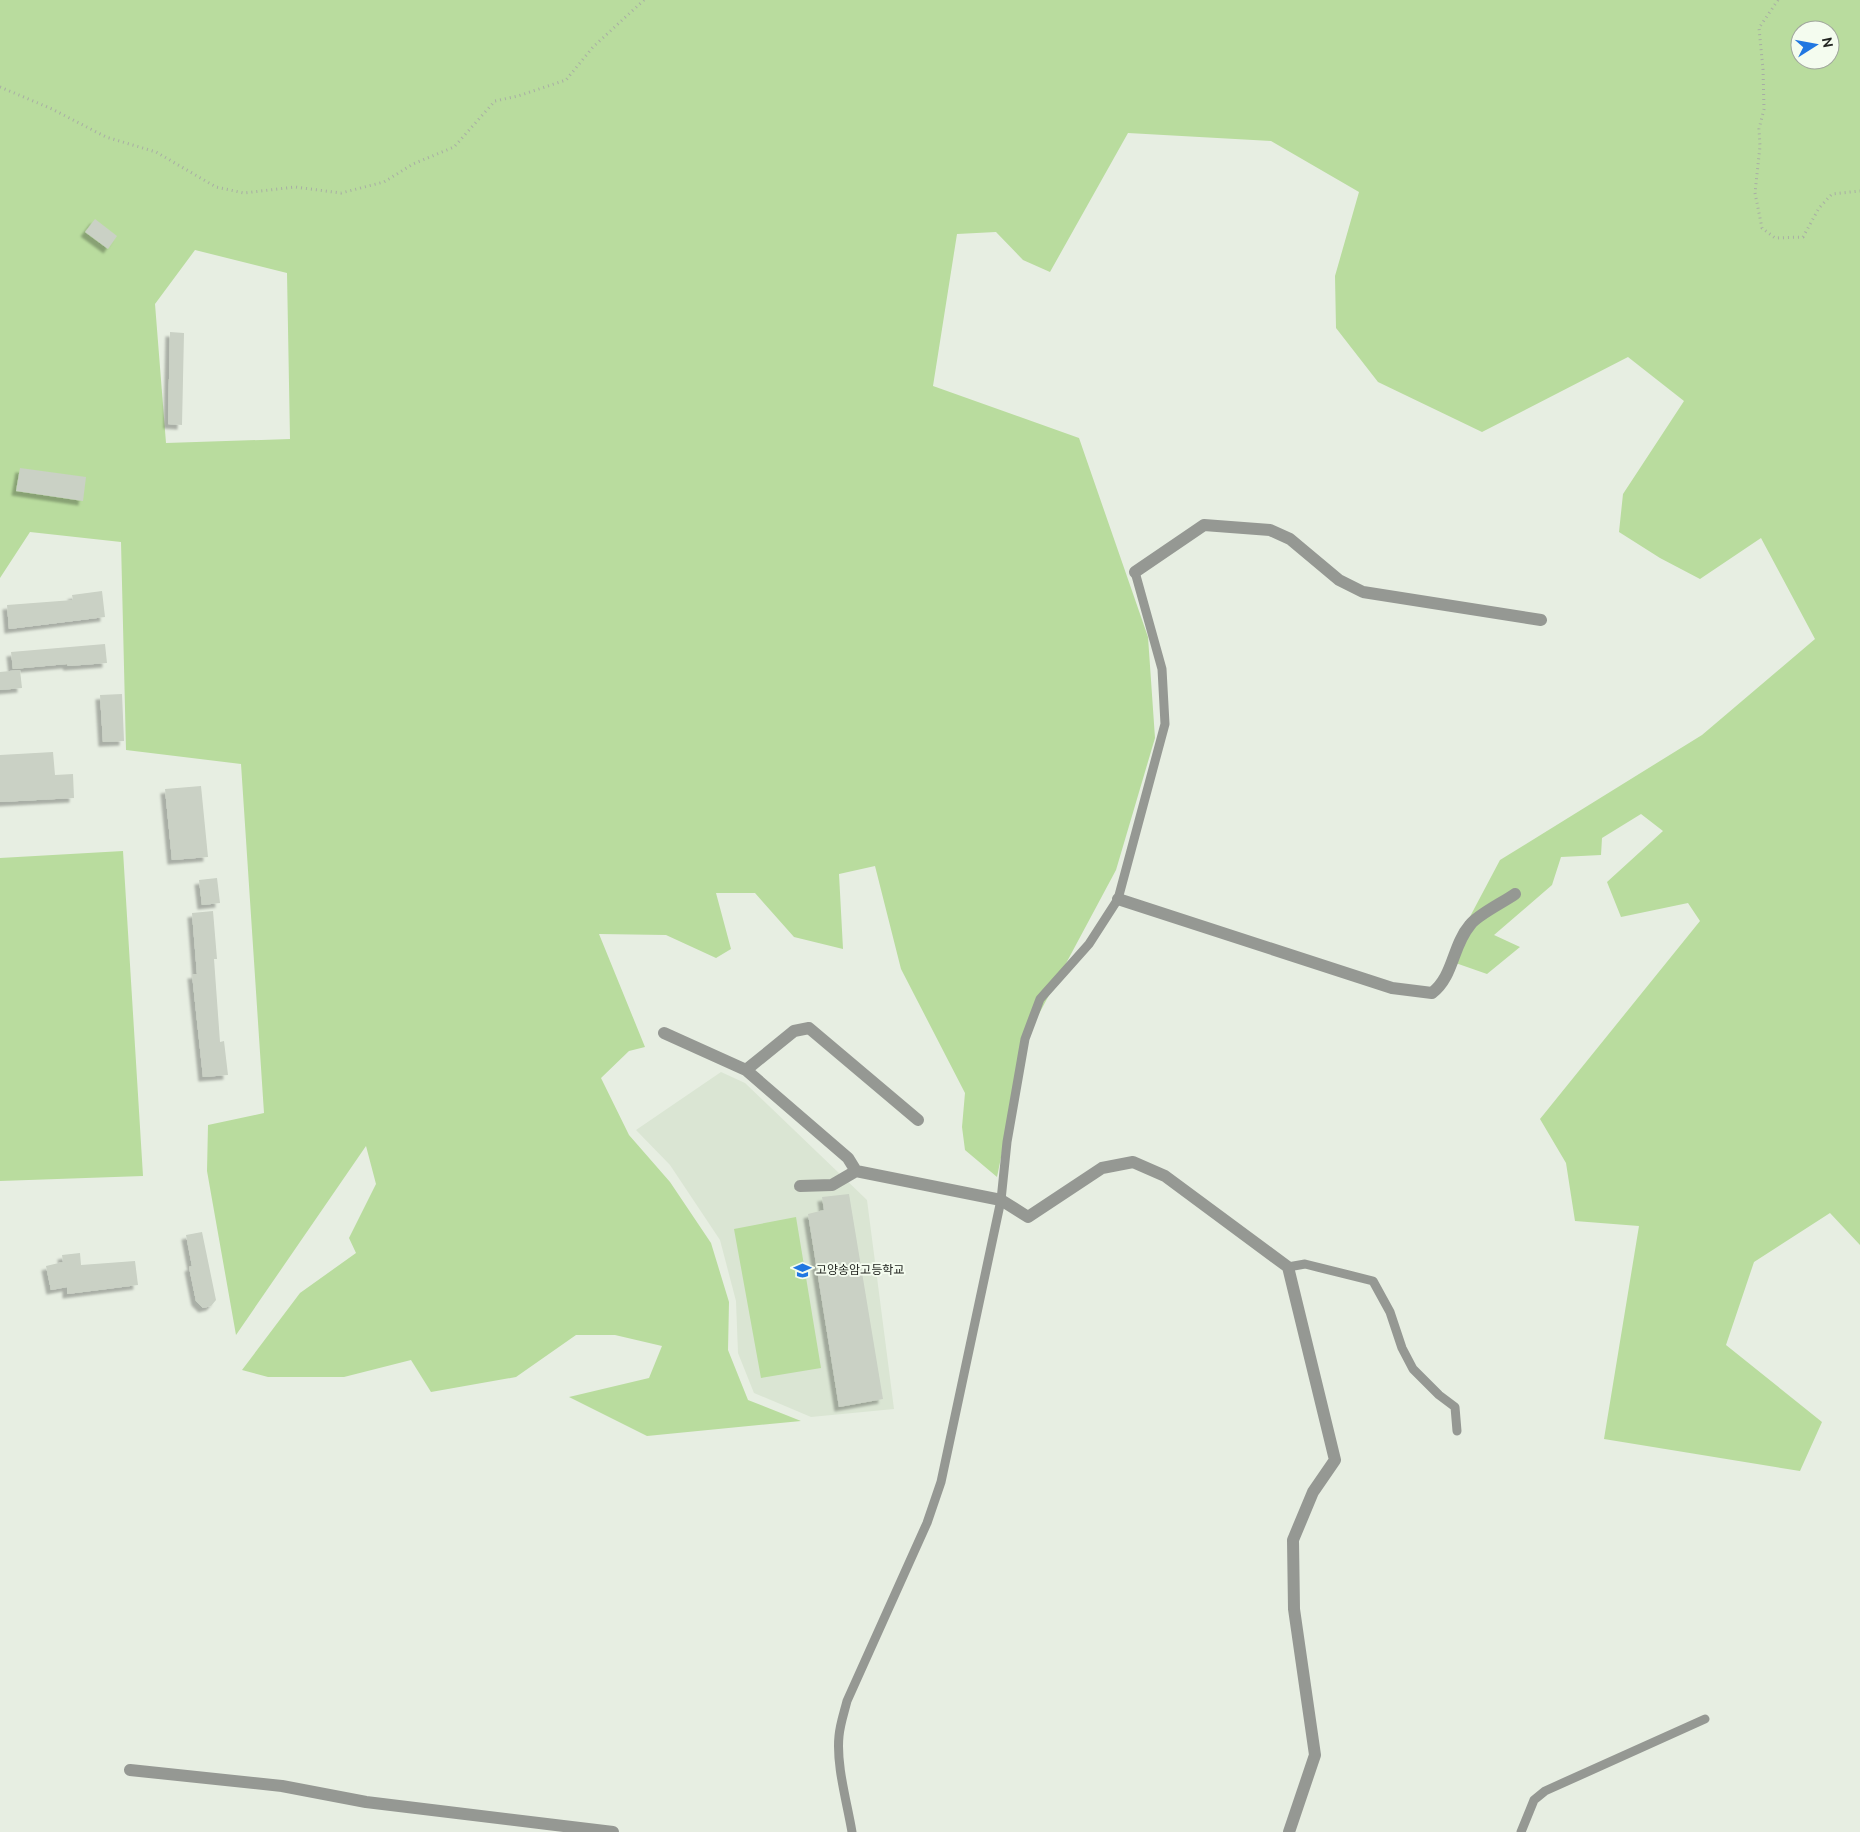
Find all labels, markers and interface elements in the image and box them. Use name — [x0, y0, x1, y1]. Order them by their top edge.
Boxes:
north arrow — [1790, 20, 1840, 70]
text: N — [1819, 36, 1837, 49]
school or university icon: 고양송암고등학교 — [792, 1260, 812, 1280]
place label: 고양송암고등학교 — [816, 1263, 904, 1276]

